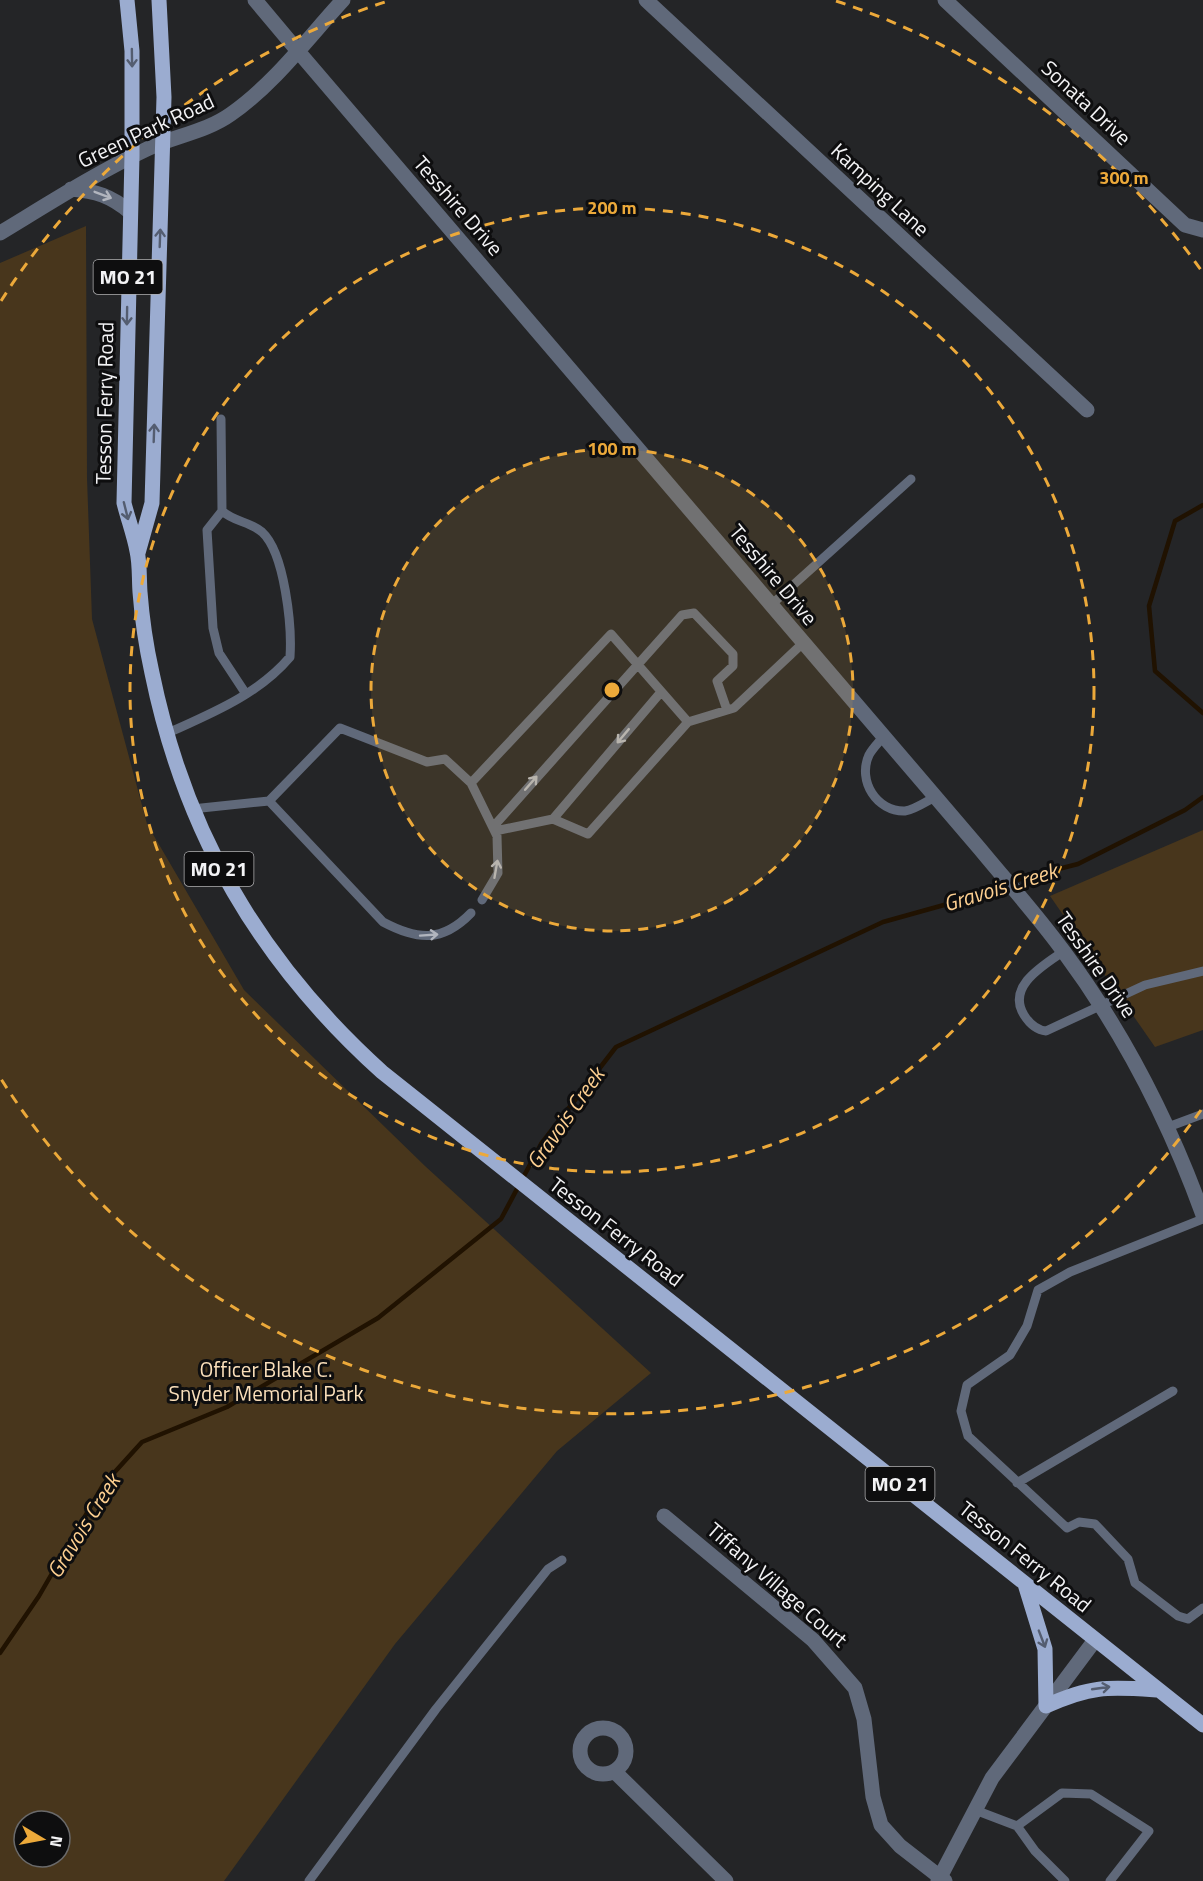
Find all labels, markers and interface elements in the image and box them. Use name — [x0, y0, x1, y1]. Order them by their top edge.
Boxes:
one-way arrow — [126, 48, 138, 68]
street label: Sonata Drive — [1035, 52, 1139, 152]
street label: Green Park Road — [72, 84, 219, 176]
street label: Kamping Lane — [824, 135, 937, 244]
street label: Tesshire Drive — [406, 148, 511, 262]
text: 300 m — [1099, 164, 1149, 191]
one-way arrow — [93, 190, 112, 201]
text: 200 m — [587, 194, 637, 221]
one-way arrow — [155, 229, 166, 249]
road number: MO 21 — [94, 260, 162, 294]
one-way arrow — [122, 306, 133, 326]
street label: Tesson Ferry Road — [87, 322, 121, 484]
one-way arrow — [148, 423, 160, 443]
text: 100 m — [587, 435, 637, 462]
one-way arrow — [121, 501, 133, 520]
street label: Tesshire Drive — [722, 517, 826, 632]
centre of rings — [602, 680, 622, 700]
one-way arrow — [616, 728, 630, 743]
one-way arrow — [524, 776, 538, 791]
road number: MO 21 — [184, 852, 254, 886]
water label: Gravois Creek — [939, 853, 1063, 920]
one-way arrow — [491, 860, 502, 880]
street label: Tesshire Drive — [1048, 905, 1145, 1024]
one-way arrow — [419, 929, 438, 940]
water label: Gravois Creek — [517, 1058, 614, 1176]
street label: Tesson Ferry Road — [543, 1169, 690, 1294]
park label: Officer Blake C. Snyder Memorial Park — [169, 1353, 363, 1409]
water label: Gravois Creek — [37, 1465, 130, 1585]
road number: MO 21 — [866, 1467, 934, 1501]
street label: Tesson Ferry Road — [952, 1493, 1099, 1620]
street label: Tiffany Village Court — [700, 1514, 855, 1655]
one-way arrow — [1037, 1630, 1048, 1648]
one-way arrow — [1090, 1683, 1110, 1694]
north arrow — [12, 1809, 72, 1869]
text: N — [44, 1834, 70, 1849]

